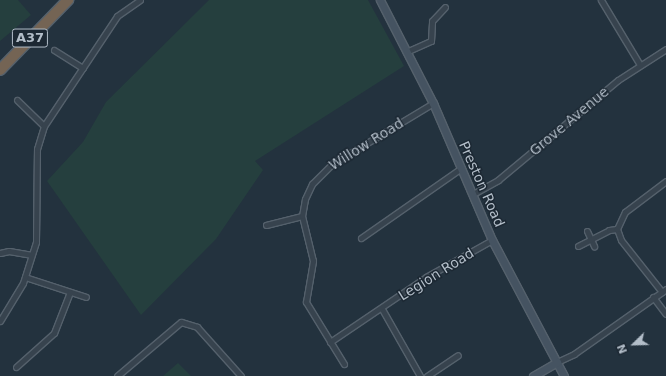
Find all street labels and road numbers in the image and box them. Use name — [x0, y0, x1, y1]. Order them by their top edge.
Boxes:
road number: A37 — [11, 27, 49, 49]
street label: Grove Avenue — [526, 83, 612, 159]
street label: Willow Road — [326, 114, 406, 174]
street label: Preston Road — [456, 139, 508, 229]
street label: Legion Road — [395, 244, 477, 304]

